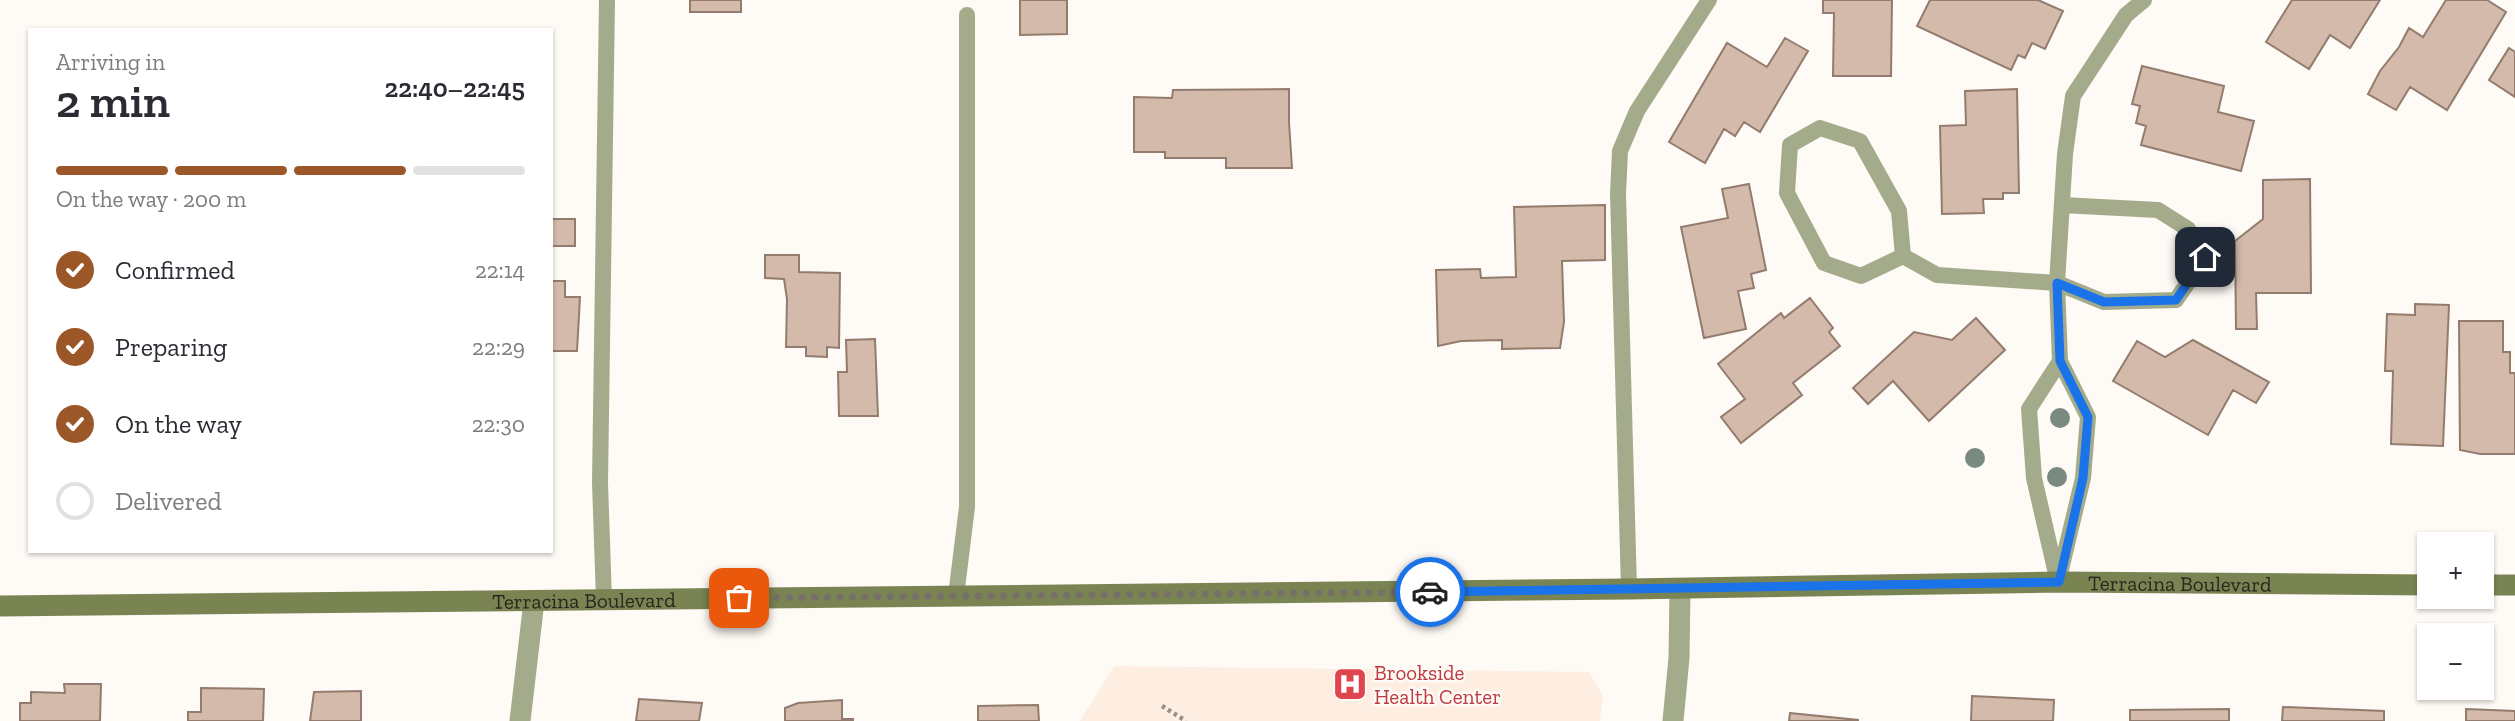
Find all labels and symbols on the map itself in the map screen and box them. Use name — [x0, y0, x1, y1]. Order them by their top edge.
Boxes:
pin — [2175, 227, 2235, 287]
courier — [1395, 557, 1465, 627]
pin — [709, 568, 769, 628]
street label: Terracina Boulevard — [2088, 570, 2272, 596]
street label: Terracina Boulevard — [492, 586, 676, 613]
place label: Brookside Health Center — [1374, 660, 1501, 709]
hospital icon: Brookside Health Center — [1331, 665, 1369, 703]

